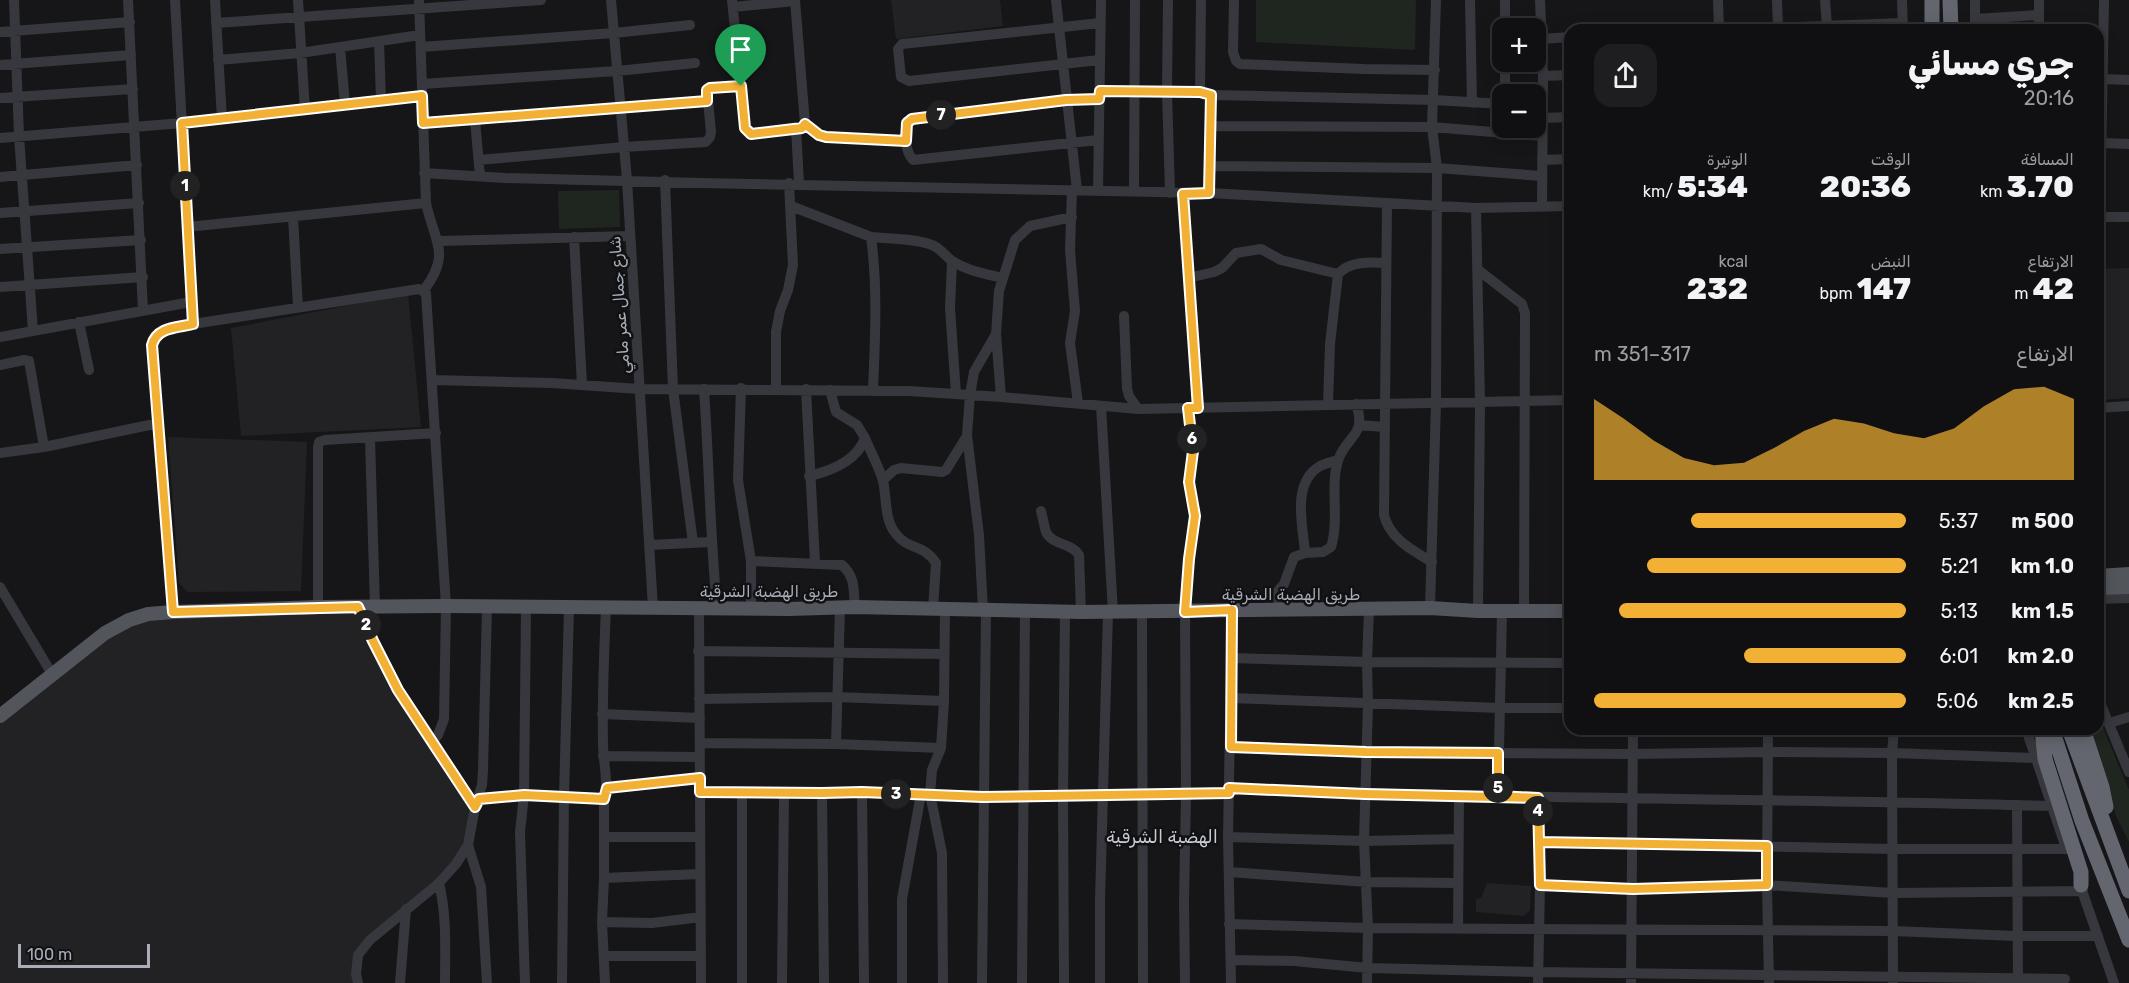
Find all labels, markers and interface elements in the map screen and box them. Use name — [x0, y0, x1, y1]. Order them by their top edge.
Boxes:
map controls — [1492, 18, 1546, 138]
button: + — [1492, 18, 1546, 72]
pin — [715, 24, 766, 86]
icon: arrive — [724, 33, 757, 66]
button: share — [1594, 44, 1657, 107]
text: جري مسائي — [1908, 44, 2074, 83]
button: − — [1492, 84, 1546, 138]
text: 20:16 — [2024, 86, 2074, 110]
pin: 7 — [926, 100, 956, 130]
text: 7 — [936, 105, 946, 124]
text: الوتيرة — [1707, 150, 1748, 169]
text: الوقت — [1871, 150, 1911, 169]
text: المسافة — [2021, 150, 2074, 169]
text: 5:34 — [1677, 169, 1748, 205]
text: 20:36 — [1820, 169, 1911, 205]
text: 3.70 — [2007, 169, 2074, 205]
pin: 1 — [170, 171, 200, 201]
text: 1 — [181, 176, 189, 195]
text: /km — [1643, 182, 1677, 201]
text: km — [1980, 182, 2007, 201]
street label: شارع جمال عمر مامي — [605, 235, 637, 374]
text: kcal — [1719, 252, 1748, 271]
text: النبض — [1871, 252, 1911, 271]
text: الارتفاع — [2028, 252, 2074, 271]
text: 232 — [1687, 271, 1748, 307]
text: 147 — [1857, 271, 1911, 307]
text: 42 — [2032, 271, 2074, 307]
text: bpm — [1820, 284, 1857, 303]
text: m — [2014, 284, 2032, 303]
text: 317–351 m — [1594, 342, 1691, 366]
text: الارتفاع — [2016, 342, 2074, 366]
pin: 6 — [1177, 424, 1207, 454]
text: 6 — [1187, 429, 1197, 448]
text: 5:37 — [1939, 509, 1978, 533]
text: 500 m — [2011, 509, 2074, 533]
text: 5:21 — [1941, 554, 1978, 578]
text: 1.0 km — [2011, 554, 2074, 578]
street label: طريق الهضبة الشرقية — [700, 582, 838, 602]
street label: طريق الهضبة الشرقية — [1222, 585, 1360, 605]
text: 5:13 — [1940, 599, 1978, 623]
text: 1.5 km — [2011, 599, 2074, 623]
pin: 2 — [351, 610, 381, 640]
text: 2 — [361, 615, 371, 634]
text: 6:01 — [1940, 644, 1978, 668]
text: 2.0 km — [2008, 644, 2074, 668]
text: 5:06 — [1936, 689, 1978, 713]
text: 2.5 km — [2008, 689, 2074, 713]
pin: 5 — [1483, 773, 1513, 803]
text: 5 — [1493, 778, 1503, 797]
pin: 3 — [881, 779, 911, 809]
text: 3 — [891, 784, 901, 803]
pin: 4 — [1523, 796, 1553, 826]
text: 4 — [1533, 801, 1543, 820]
district label: الهضبة الشرقية — [1106, 826, 1218, 848]
scale bar — [18, 941, 150, 968]
text: 100 m — [27, 945, 72, 964]

